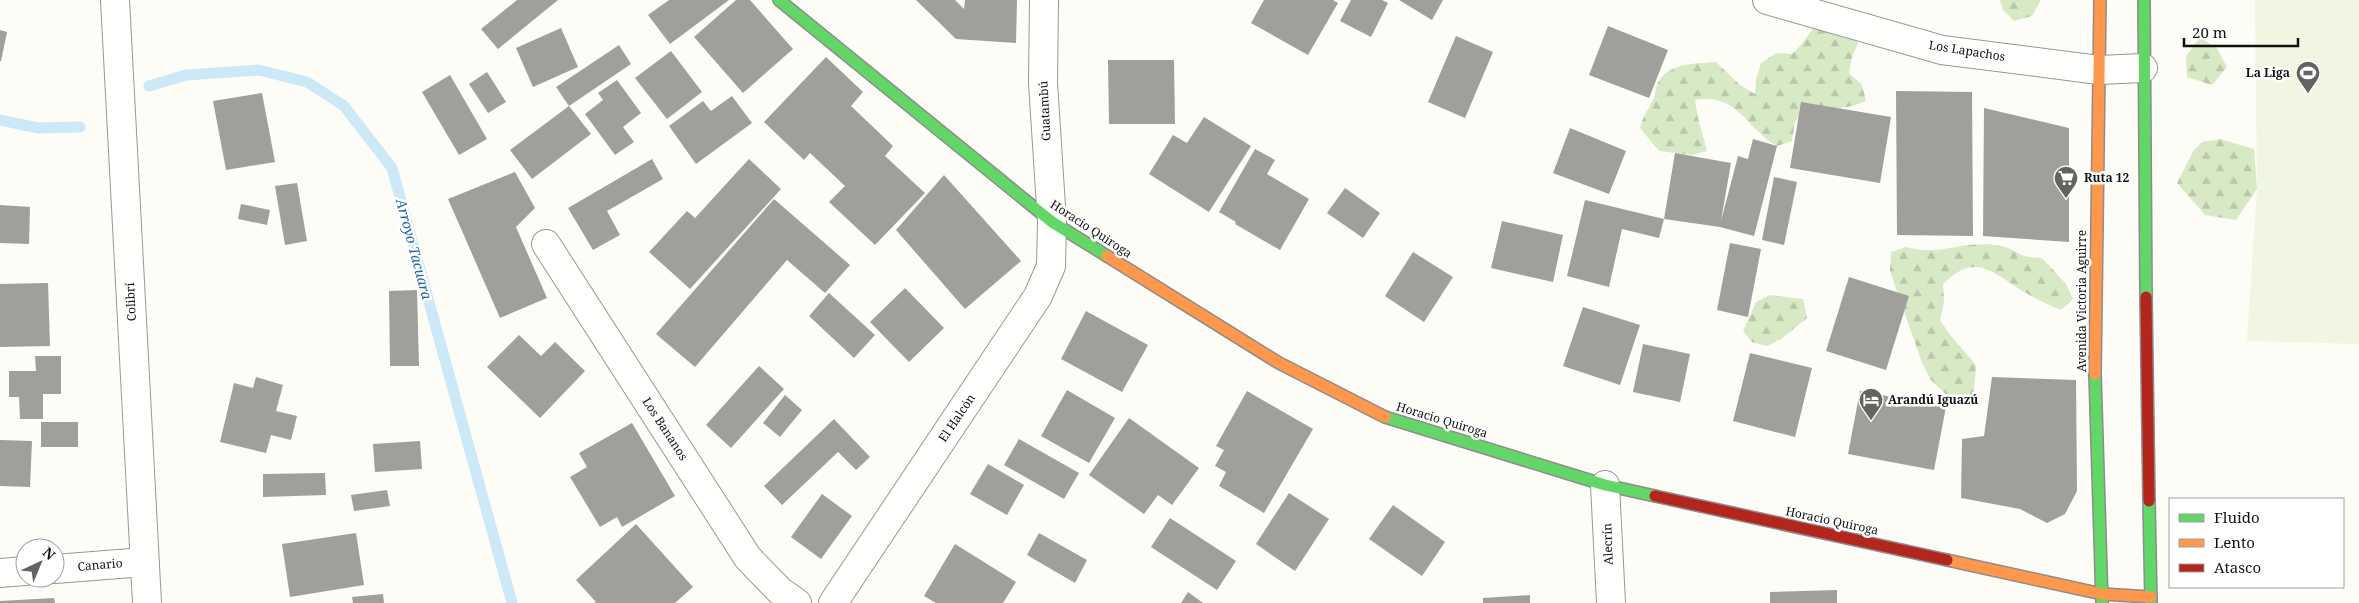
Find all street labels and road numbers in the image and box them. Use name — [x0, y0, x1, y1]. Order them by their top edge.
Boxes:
street label: Los Lapachos — [1928, 36, 2007, 65]
street label: Guatambú — [1034, 80, 1055, 142]
street label: Horacio Quiroga — [1047, 196, 1136, 262]
street label: Avenida Victoria Aguirre — [2073, 230, 2090, 372]
street label: Colibrí — [121, 282, 140, 322]
street label: El Halcón — [934, 390, 979, 445]
street label: Los Bananos — [639, 394, 692, 464]
street label: Horacio Quiroga — [1394, 398, 1490, 442]
street label: Horacio Quiroga — [1784, 502, 1880, 539]
street label: Alecrín — [1598, 523, 1617, 565]
street label: Canario — [77, 554, 123, 575]

